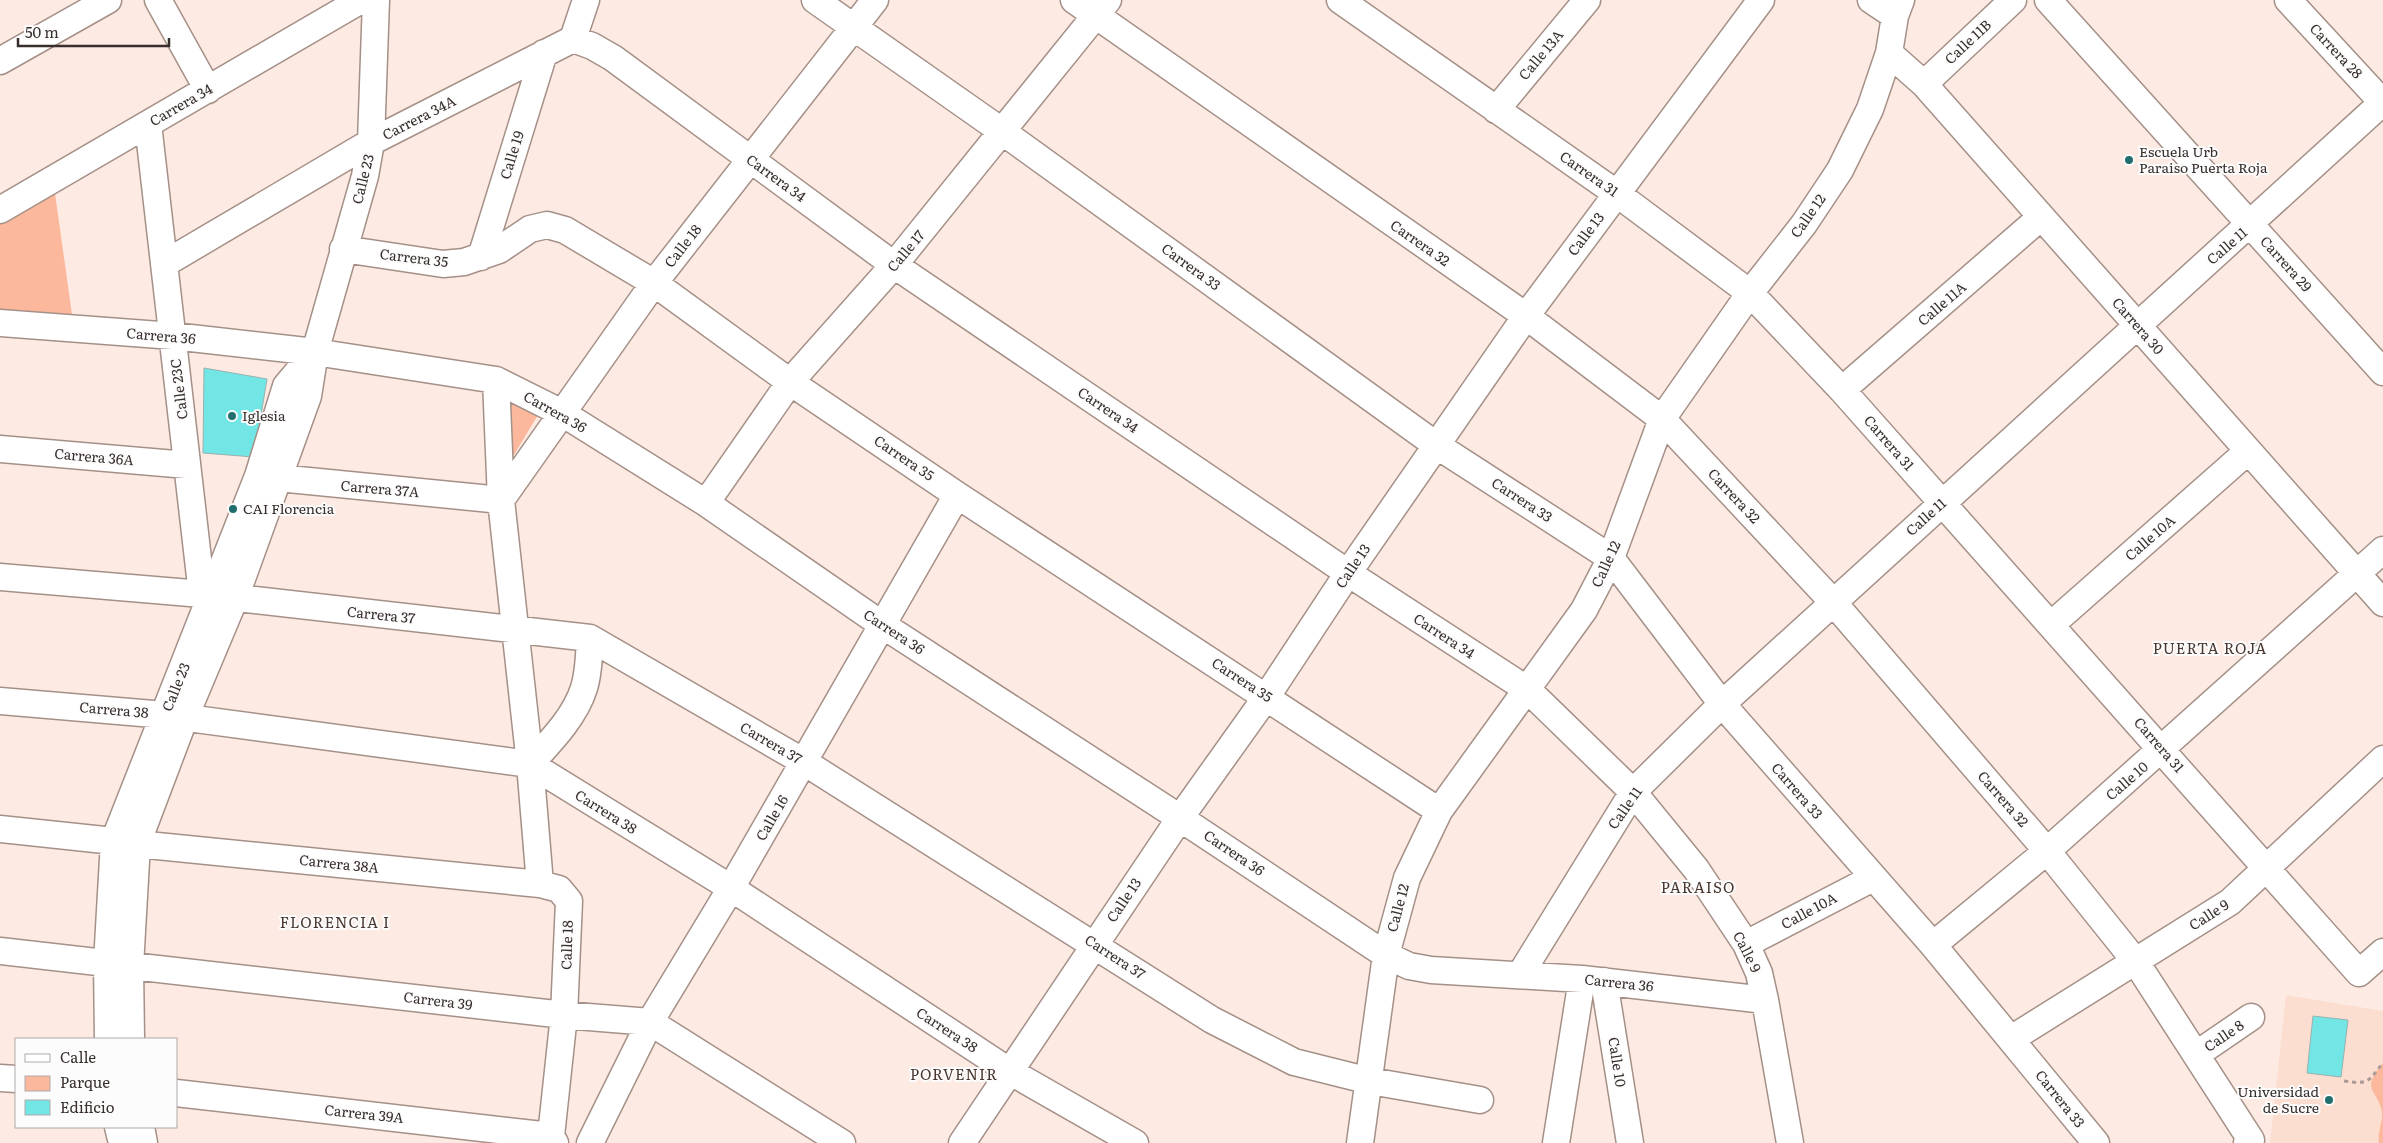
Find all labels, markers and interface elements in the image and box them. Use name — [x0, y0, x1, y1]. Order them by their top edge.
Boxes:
street label: Calle 11B — [1940, 14, 1995, 68]
scale bar — [18, 15, 169, 47]
street label: Carrera 28 — [2306, 18, 2368, 83]
text: 50 m — [25, 20, 59, 43]
street label: Calle 13A — [1513, 24, 1568, 84]
street label: Carrera 34 — [145, 78, 216, 130]
street label: Carrera 34A — [378, 90, 459, 144]
street label: Calle 19 — [494, 128, 528, 181]
place label: Escuela Urb Paraiso Puerta Roja — [2139, 141, 2268, 177]
street label: Carrera 31 — [1556, 146, 1623, 201]
street label: Carrera 34 — [743, 149, 811, 206]
street label: Calle 23 — [346, 152, 378, 206]
marker: Escuela Urb Paraiso Puerta Roja — [2123, 154, 2135, 166]
street label: Calle 12 — [1785, 189, 1830, 241]
street label: Calle 13 — [1562, 207, 1608, 259]
street label: Carrera 32 — [1387, 214, 1454, 270]
street label: Calle 18 — [659, 219, 706, 271]
street label: Calle 11 — [2202, 222, 2251, 269]
street label: Calle 17 — [882, 225, 929, 276]
street label: Carrera 29 — [2256, 231, 2317, 296]
street label: Carrera 33 — [1158, 238, 1225, 295]
street label: Carrera 35 — [379, 243, 450, 271]
street label: Calle 11A — [1913, 276, 1970, 330]
street label: Carrera 30 — [2108, 292, 2169, 358]
street label: Carrera 36 — [126, 322, 197, 348]
street label: Calle 23C — [164, 357, 192, 421]
street label: Carrera 34 — [1074, 381, 1143, 437]
street label: Carrera 36 — [520, 386, 591, 437]
place label: Iglesia — [242, 405, 286, 425]
marker: Iglesia — [226, 410, 238, 422]
street label: Carrera 31 — [1860, 410, 1920, 475]
street label: Carrera 35 — [870, 430, 939, 485]
street label: Carrera 36A — [54, 443, 135, 469]
street label: Carrera 32 — [1704, 463, 1765, 527]
street label: Carrera 33 — [1488, 472, 1557, 526]
street label: Carrera 37A — [340, 475, 421, 501]
street label: Calle 11 — [1901, 493, 1950, 540]
place label: CAI Florencia — [243, 498, 335, 518]
marker: CAI Florencia — [227, 503, 239, 515]
street label: Calle 10A — [2120, 509, 2179, 565]
street label: Calle 12 — [1586, 537, 1625, 590]
street label: Calle 13 — [1330, 539, 1374, 592]
street label: Carrera 37 — [346, 600, 416, 628]
street label: Carrera 36 — [860, 604, 929, 659]
street label: Carrera 34 — [1410, 608, 1479, 663]
district label: PUERTA ROJA — [2153, 636, 2267, 659]
street label: Carrera 35 — [1208, 652, 1277, 706]
street label: Calle 23 — [156, 659, 194, 714]
street label: Carrera 38 — [79, 696, 150, 722]
street label: Carrera 31 — [2130, 712, 2190, 777]
street label: Carrera 37 — [737, 716, 806, 768]
street label: Calle 10 — [2101, 756, 2152, 804]
street label: Carrera 33 — [1768, 758, 1828, 823]
street label: Carrera 32 — [1974, 766, 2034, 831]
street label: Calle 11 — [1602, 782, 1646, 833]
street label: Carrera 38 — [572, 784, 642, 838]
street label: Calle 16 — [750, 791, 792, 844]
street label: Carrera 36 — [1200, 824, 1269, 880]
street label: Carrera 38A — [298, 849, 381, 877]
street label: Calle 13 — [1101, 873, 1145, 926]
district label: PARAISO — [1661, 875, 1735, 898]
street label: Calle 12 — [1381, 881, 1413, 934]
street label: Calle 10A — [1777, 887, 1841, 933]
street label: Calle 9 — [2185, 894, 2232, 934]
district label: FLORENCIA I — [280, 910, 390, 933]
street label: Calle 18 — [555, 919, 577, 970]
street label: Calle 9 — [1729, 927, 1767, 976]
street label: Carrera 37 — [1081, 929, 1150, 983]
street label: Carrera 36 — [1584, 968, 1655, 996]
street label: Carrera 39 — [403, 986, 474, 1014]
street label: Carrera 38 — [913, 1002, 982, 1057]
street label: Calle 8 — [2200, 1014, 2248, 1056]
street label: Calle 10 — [1604, 1035, 1632, 1088]
legend — [15, 1038, 178, 1128]
text: Calle — [60, 1045, 96, 1068]
district label: PORVENIR — [910, 1062, 998, 1085]
street label: Carrera 33 — [2031, 1065, 2090, 1131]
text: Parque — [60, 1070, 110, 1093]
place label: Universidad de Sucre — [2237, 1081, 2319, 1117]
marker: Universidad de Sucre — [2323, 1094, 2335, 1106]
text: Edificio — [60, 1095, 115, 1118]
street label: Carrera 39A — [324, 1099, 405, 1127]

